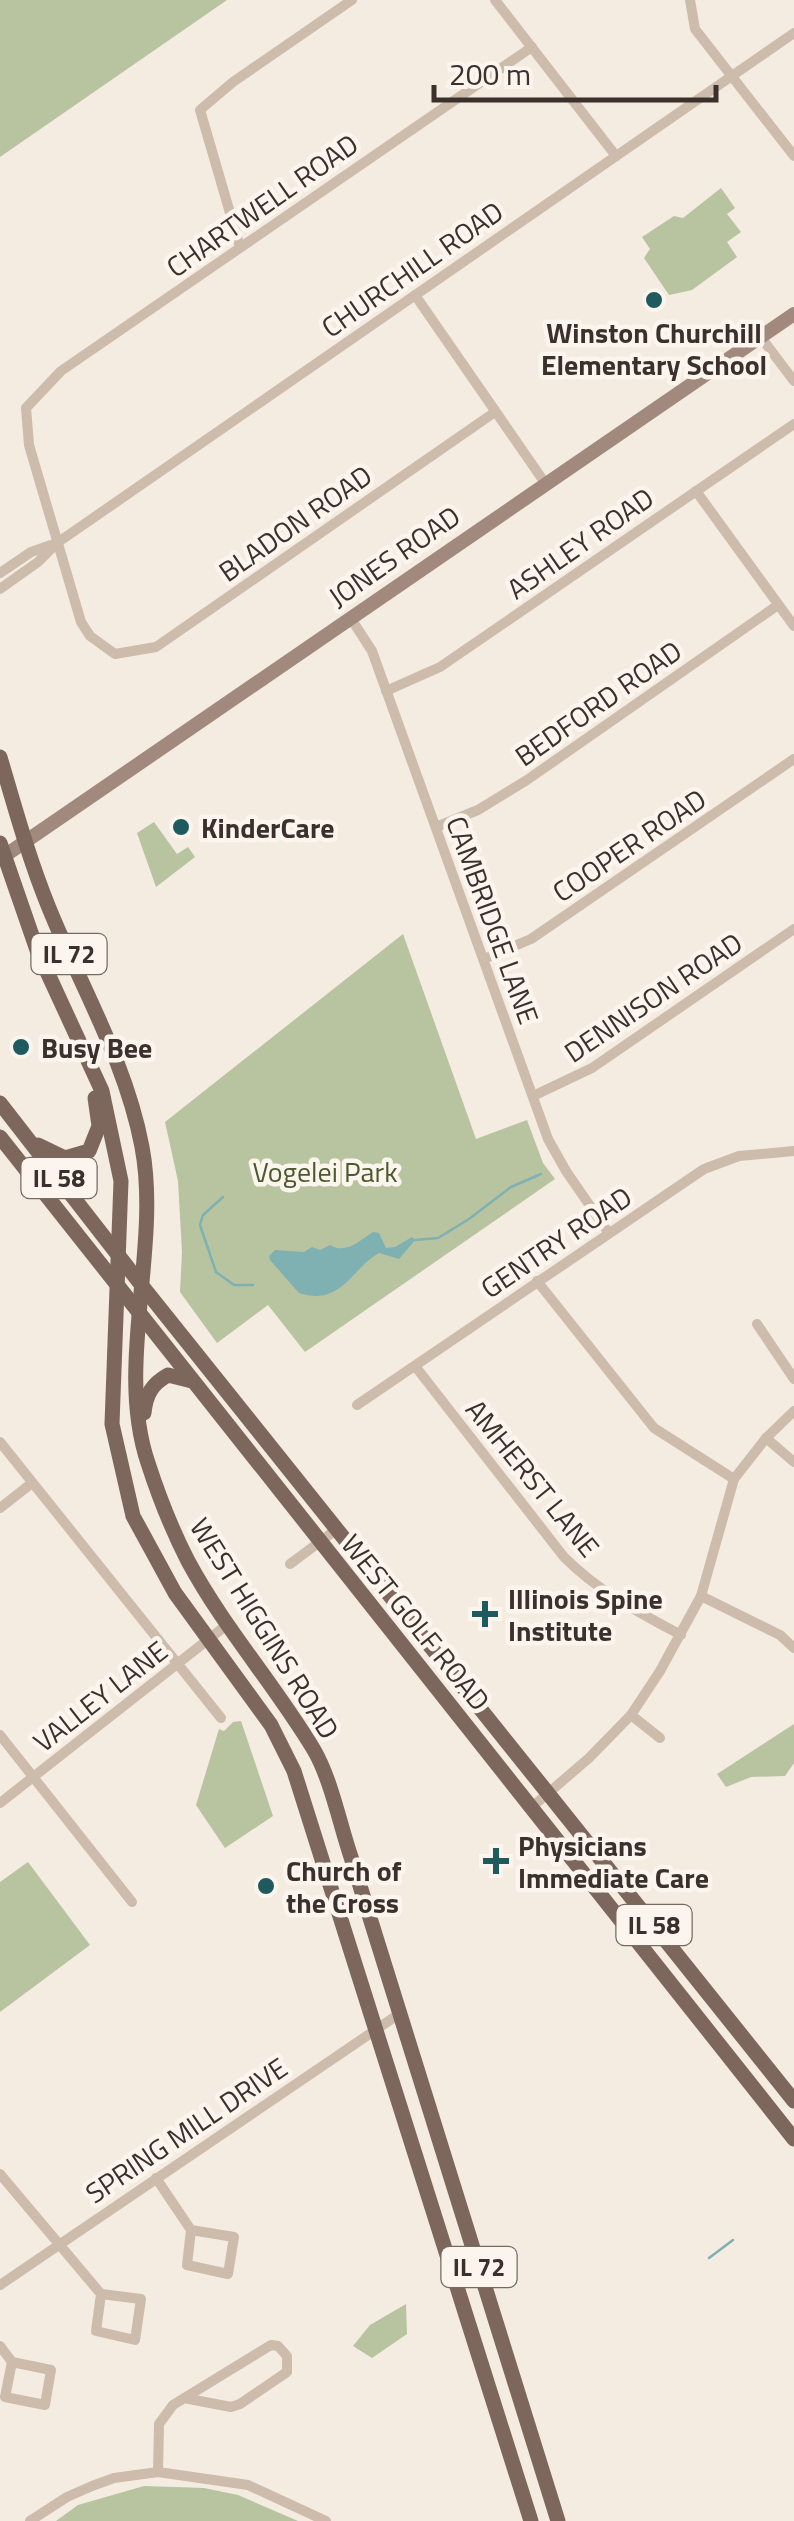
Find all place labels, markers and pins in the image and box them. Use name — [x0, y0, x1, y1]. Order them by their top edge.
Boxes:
marker: Winston Churchill Elementary School — [643, 289, 665, 311]
place label: Winston Churchill Elementary School — [541, 311, 767, 386]
place label: KinderCare — [201, 806, 335, 849]
marker: KinderCare — [170, 816, 192, 838]
place label: Busy Bee — [41, 1026, 152, 1069]
marker: Busy Bee — [10, 1036, 32, 1058]
place label: Illinois Spine Institute — [508, 1577, 663, 1652]
marker: Illinois Spine Institute — [472, 1601, 498, 1627]
place label: Physicians Immediate Care — [518, 1824, 709, 1899]
marker: Physicians Immediate Care — [483, 1848, 509, 1874]
place label: Church of the Cross — [286, 1849, 402, 1924]
marker: Church of the Cross — [255, 1875, 277, 1897]

